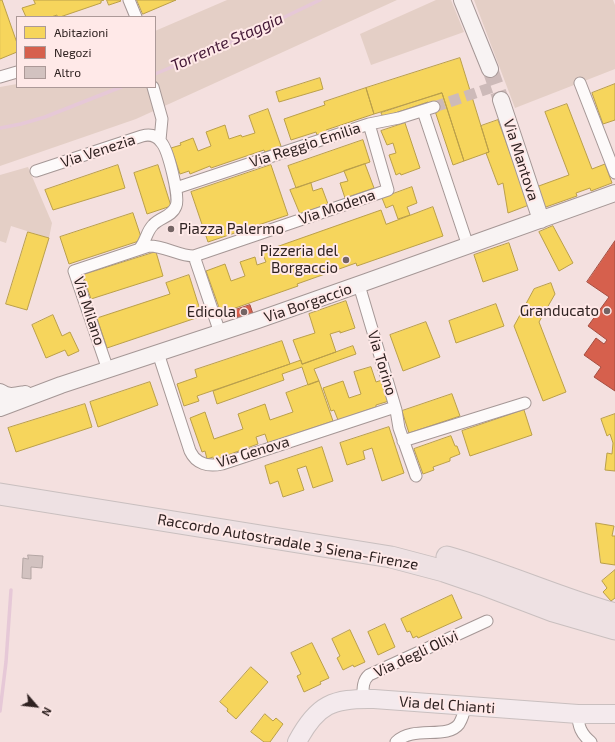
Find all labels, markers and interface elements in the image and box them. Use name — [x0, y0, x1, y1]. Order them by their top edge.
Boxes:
water label: Torrente Staggia — [168, 9, 286, 75]
legend — [16, 16, 156, 88]
text: Abitazioni — [54, 25, 108, 39]
text: Negozi — [54, 45, 91, 59]
text: Altro — [54, 65, 81, 79]
street label: Via Mantova — [499, 117, 543, 203]
street label: Via Reggio Emilia — [247, 119, 363, 171]
street label: Via Venezia — [58, 130, 138, 172]
street label: Via Modena — [296, 186, 378, 228]
place label: Piazza Palermo — [179, 220, 284, 238]
marker: Piazza Palermo — [166, 224, 176, 234]
place label: Pizzeria del Borgaccio — [260, 242, 338, 277]
marker: Pizzeria del Borgaccio — [341, 255, 351, 265]
street label: Via Milano — [69, 274, 109, 348]
street label: Via Borgaccio — [262, 280, 354, 326]
place label: Granducato — [520, 302, 599, 320]
place label: Edicola — [187, 303, 236, 321]
marker: Granducato — [602, 306, 612, 316]
marker: Edicola — [239, 307, 249, 317]
street label: Via Torino — [364, 328, 400, 398]
street label: Via Genova — [214, 432, 292, 472]
street label: Raccordo Autostradale 3 Siena-Firenze — [156, 510, 420, 574]
street label: Via degli Olivi — [371, 627, 461, 681]
north arrow — [16, 686, 56, 726]
street label: Via del Chianti — [398, 693, 496, 717]
text: N — [39, 705, 55, 718]

